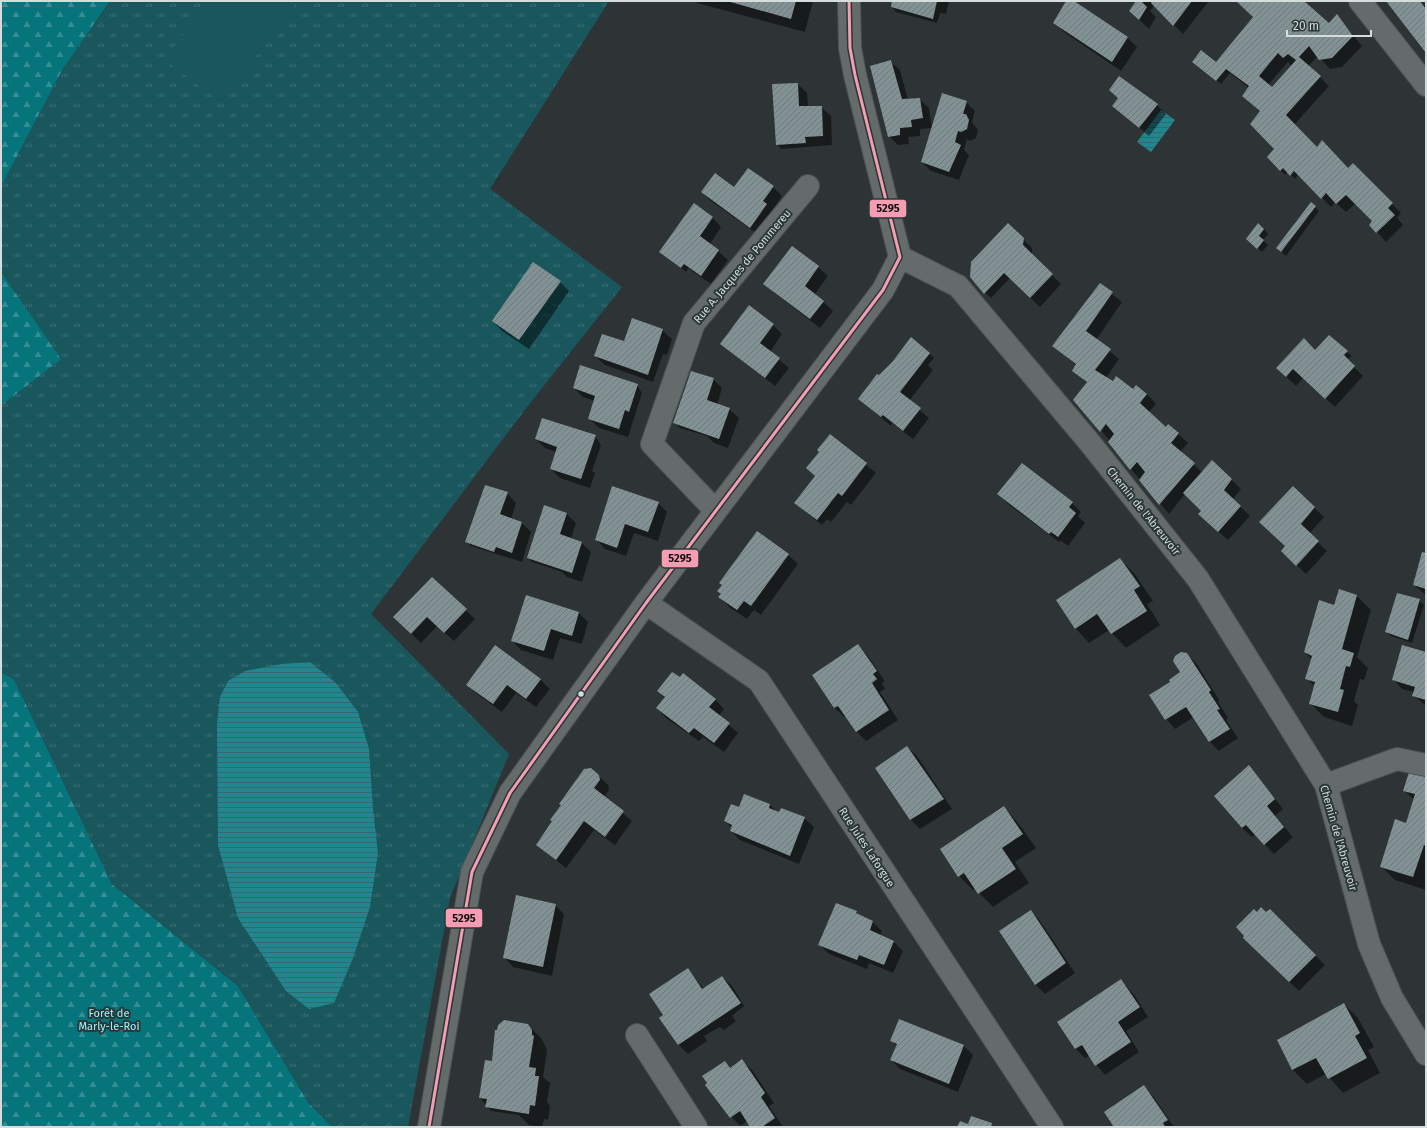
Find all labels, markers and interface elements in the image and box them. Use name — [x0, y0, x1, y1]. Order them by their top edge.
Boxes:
scale bar — [1287, 12, 1371, 38]
text: 20 m — [1293, 19, 1319, 33]
line badge: 5295 — [869, 199, 907, 218]
text: 5295 — [876, 202, 900, 215]
street label: Rue A. Jacques de Pommereu — [691, 207, 794, 326]
street label: Chemin de l'Abreuvoir — [1104, 465, 1184, 558]
line badge: 5295 — [661, 549, 699, 568]
text: 5295 — [668, 552, 692, 565]
unlabelled marker — [576, 689, 586, 699]
street label: Chemin de l'Abreuvoir — [1317, 784, 1360, 893]
street label: Rue Jules Laforgue — [836, 805, 897, 890]
line badge: 5295 — [445, 908, 483, 928]
text: 5295 — [452, 912, 476, 925]
park label: Forêt de Marly-le-Roi — [78, 1007, 140, 1033]

